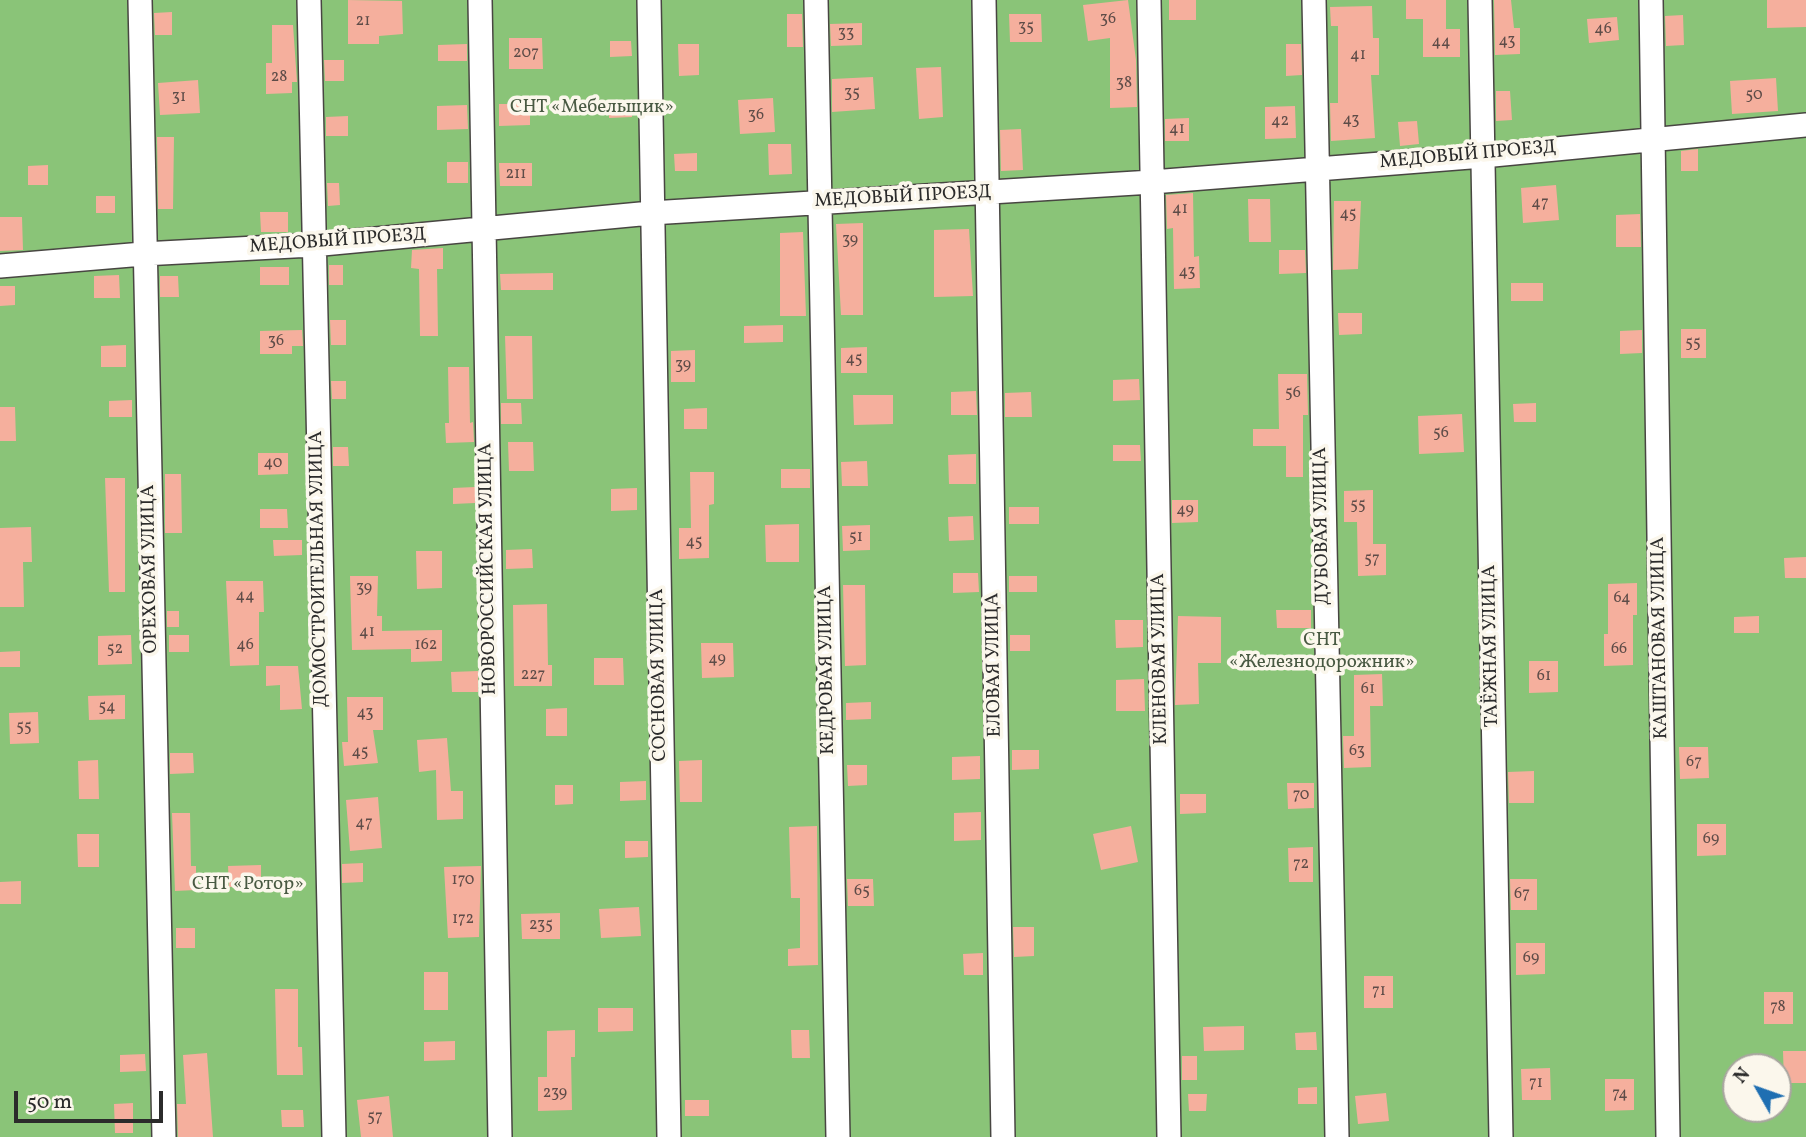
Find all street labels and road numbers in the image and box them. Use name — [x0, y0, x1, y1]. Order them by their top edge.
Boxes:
street label: МЕДОВЫЙ ПРОЕЗД — [1379, 137, 1557, 175]
street label: МЕДОВЫЙ ПРОЕЗД — [814, 182, 992, 214]
street label: МЕДОВЫЙ ПРОЕЗД — [249, 224, 427, 260]
street label: ДОМОСТРОИТЕЛЬНАЯ УЛИЦА — [306, 430, 334, 708]
street label: НОВОРОССИЙСКАЯ УЛИЦА — [475, 443, 503, 695]
street label: ДУБОВАЯ УЛИЦА — [1310, 447, 1336, 605]
street label: ОРЕХОВАЯ УЛИЦА — [138, 484, 164, 654]
street label: КАШТАНОВАЯ УЛИЦА — [1648, 536, 1674, 740]
street label: ТАЁЖНАЯ УЛИЦА — [1479, 565, 1505, 727]
street label: КЛЕНОВАЯ УЛИЦА — [1148, 573, 1174, 745]
street label: КЕДРОВАЯ УЛИЦА — [815, 585, 841, 755]
street label: СОСНОВАЯ УЛИЦА — [647, 588, 673, 762]
street label: ЕЛОВАЯ УЛИЦА — [982, 593, 1008, 737]

